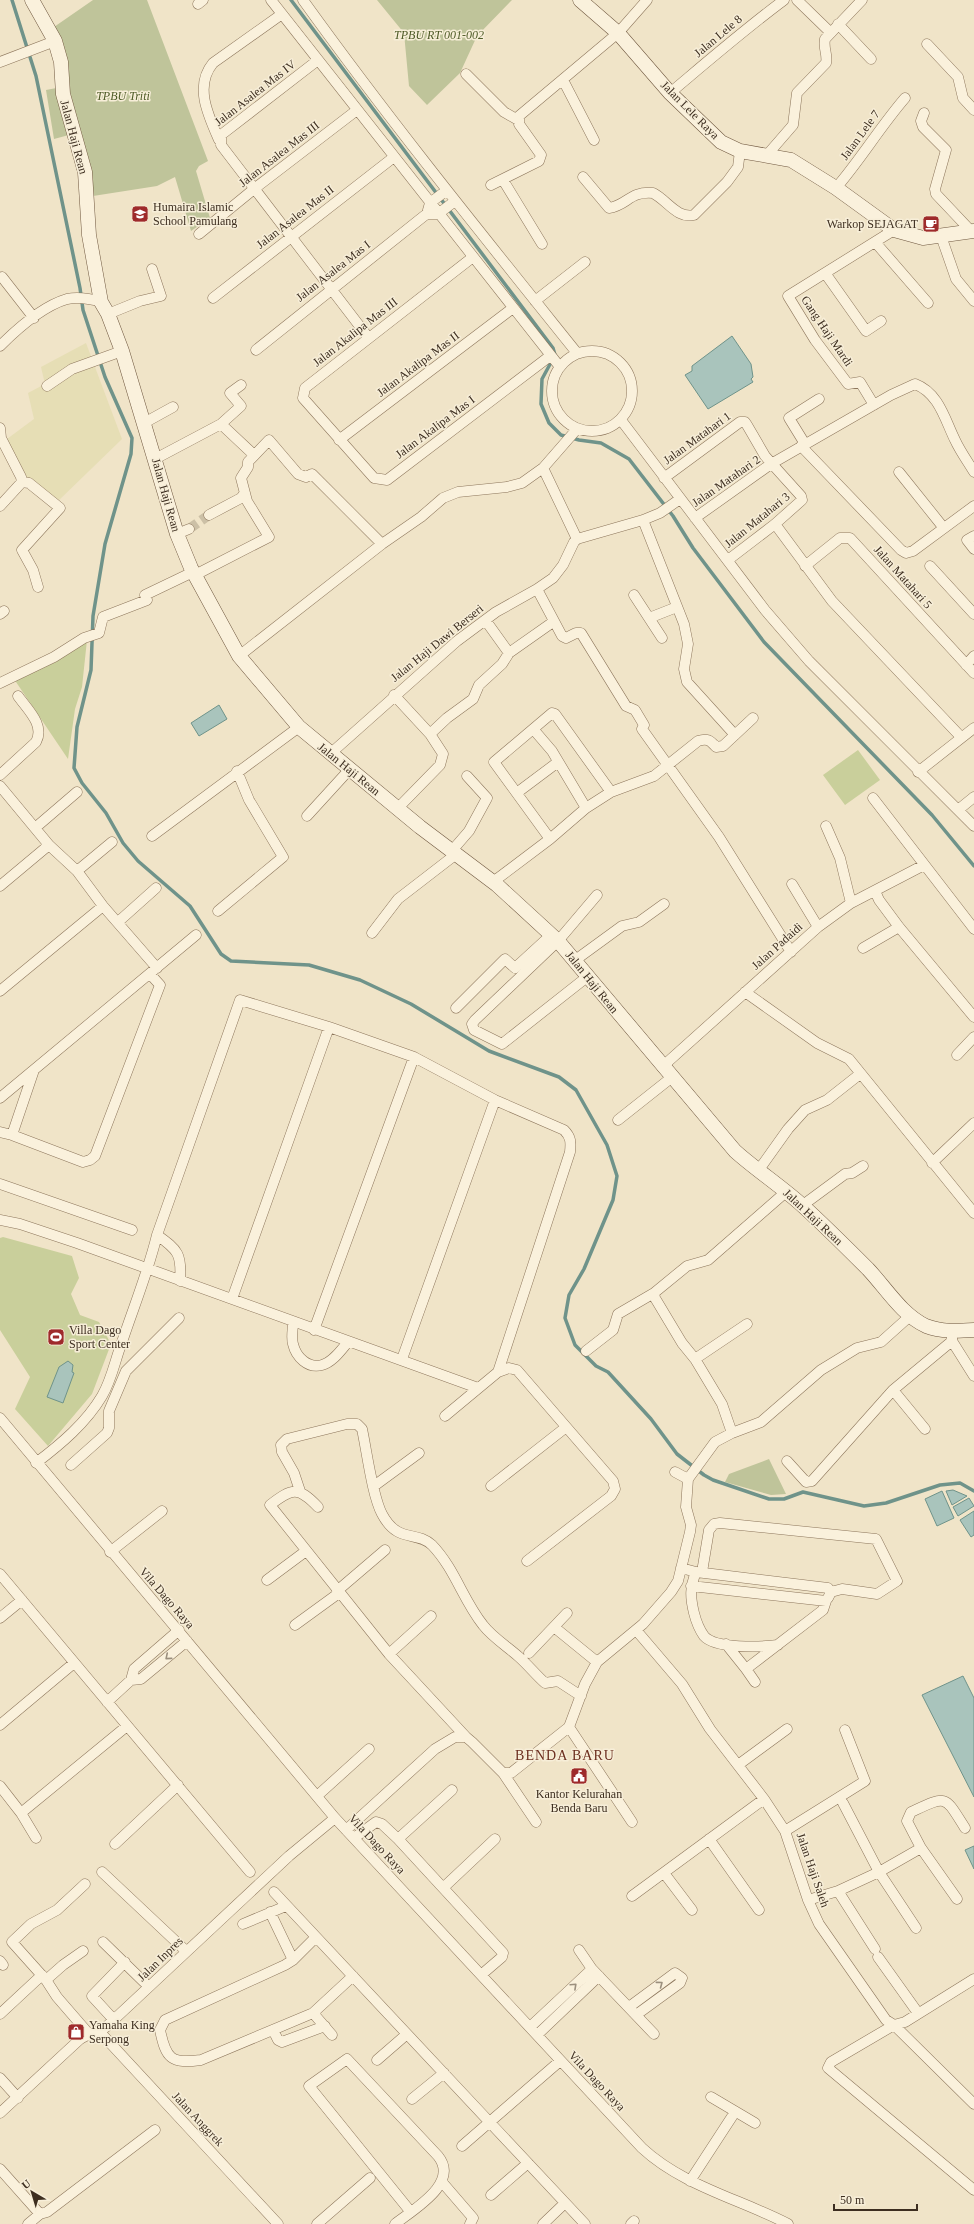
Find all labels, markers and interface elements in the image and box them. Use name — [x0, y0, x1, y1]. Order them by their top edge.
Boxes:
street label: Jalan Lele 8 — [691, 12, 745, 60]
park label: TPBU RT 001-002 — [394, 28, 484, 42]
street label: Jalan Asalea Mas IV — [212, 57, 299, 129]
street label: Jalan Lele Raya — [658, 78, 723, 143]
park label: TPBU Triti — [96, 89, 150, 103]
street label: Jalan Haji Rean — [57, 98, 91, 176]
street label: Jalan Lele 7 — [837, 107, 883, 163]
street label: Jalan Asalea Mas III — [236, 118, 322, 190]
street label: Jalan Asalea Mas II — [254, 182, 336, 252]
place label: Humaira Islamic School Pamulang — [153, 200, 237, 228]
school or university icon: Humaira Islamic School Pamulang — [130, 204, 150, 224]
cafe icon: Warkop SEJAGAT — [921, 214, 941, 234]
place label: Warkop SEJAGAT — [827, 217, 919, 231]
street label: Jalan Asalea Mas I — [293, 238, 373, 304]
street label: Gang Haji Mardi — [798, 293, 856, 369]
street label: Jalan Akalipa Mas III — [310, 295, 400, 369]
street label: Jalan Akalipa Mas II — [374, 328, 462, 400]
street label: Jalan Akalipa Mas I — [393, 393, 477, 461]
street label: Jalan Matahari 1 — [661, 409, 733, 467]
street label: Jalan Matahari 2 — [689, 452, 763, 510]
street label: Jalan Haji Rean — [149, 457, 183, 533]
street label: Jalan Matahari 3 — [722, 489, 792, 551]
street label: Jalan Matahari 5 — [871, 543, 935, 611]
street label: Jalan Haji Dawi Berseri — [388, 601, 487, 685]
street label: Jalan Haji Rean — [315, 740, 383, 798]
street label: Jalan Padaidi — [749, 919, 806, 972]
street label: Jalan Haji Rean — [563, 948, 621, 1016]
street label: Jalan Haji Rean — [780, 1186, 846, 1248]
place label: Villa Dago Sport Center — [69, 1323, 130, 1351]
sports icon: Villa Dago Sport Center — [46, 1327, 66, 1347]
street label: Vila Dago Raya — [137, 1565, 198, 1632]
one-way arrow — [165, 1652, 173, 1659]
district label: BENDA BARU — [515, 1748, 615, 1763]
public building icon: Kantor Kelurahan Benda Baru — [569, 1766, 589, 1786]
place label: Kantor Kelurahan Benda Baru — [536, 1787, 622, 1815]
street label: Vila Dago Raya — [346, 1811, 409, 1877]
street label: Jalan Haji Saleh — [794, 1831, 832, 1909]
street label: Jalan Inpres — [134, 1934, 186, 1984]
one-way arrow — [655, 1982, 662, 1989]
one-way arrow — [569, 1983, 577, 1990]
place label: Yamaha King Serpong — [89, 2018, 155, 2046]
shop icon: Yamaha King Serpong — [66, 2022, 86, 2042]
street label: Vila Dago Raya — [566, 2048, 629, 2114]
street label: Jalan Anggrek — [169, 2089, 227, 2149]
north arrow — [12, 2172, 52, 2212]
text: U — [19, 2177, 33, 2191]
scale bar — [834, 2186, 917, 2212]
text: 50 m — [840, 2193, 865, 2207]

